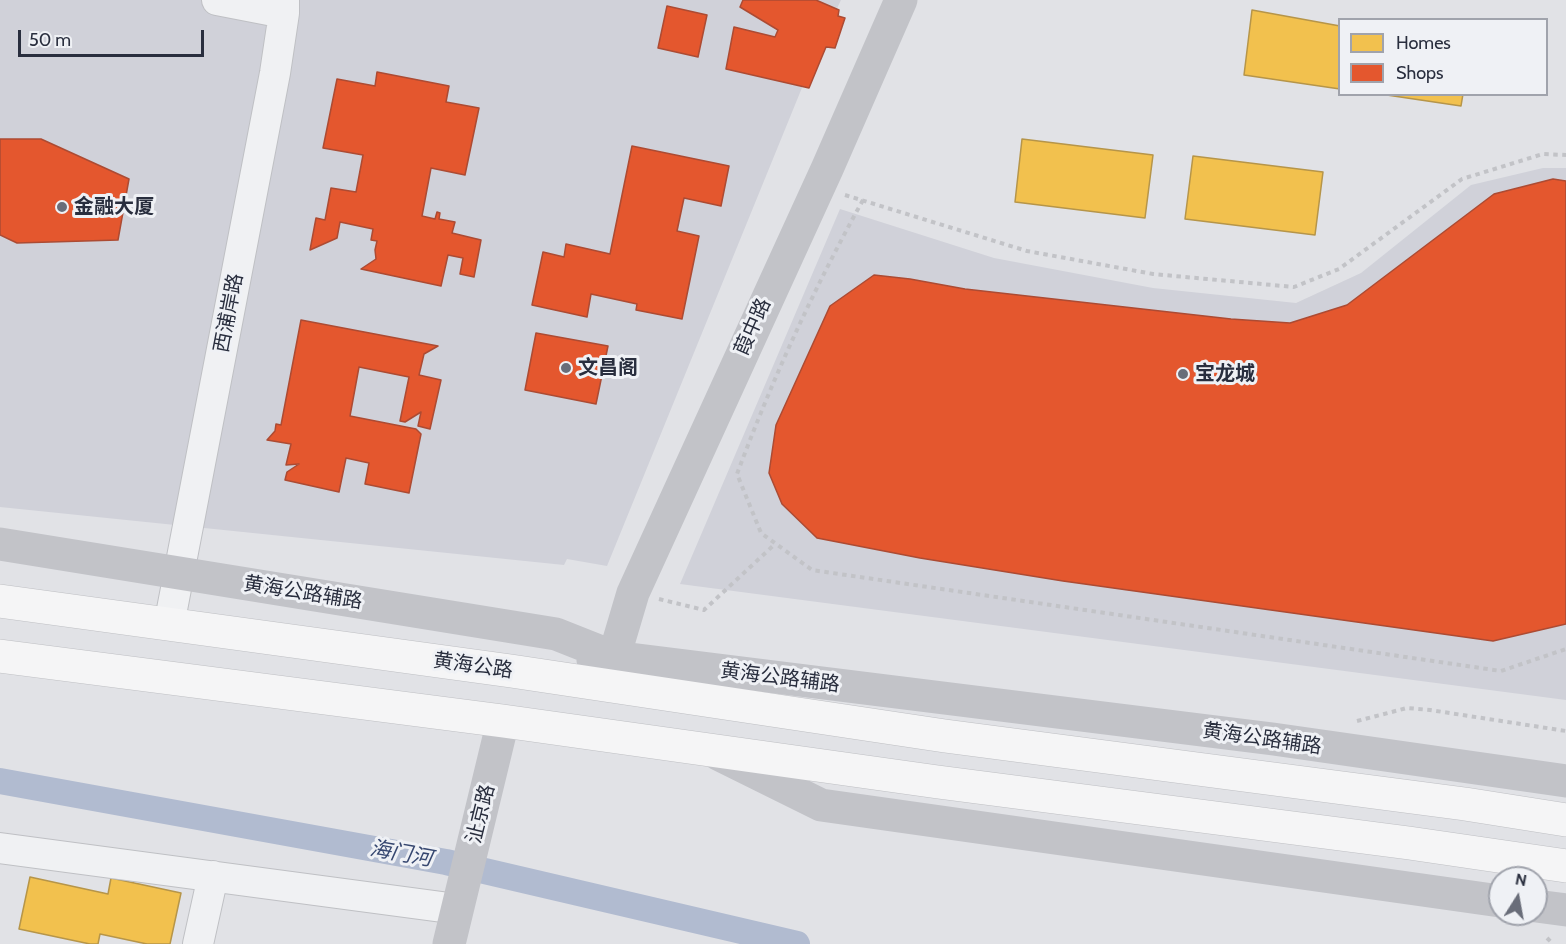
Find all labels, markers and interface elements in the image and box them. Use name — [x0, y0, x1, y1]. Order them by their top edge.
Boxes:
scale bar — [21, 18, 207, 56]
legend — [1338, 18, 1548, 96]
text: 50 m — [29, 29, 71, 51]
text: Homes — [1396, 32, 1451, 54]
text: Shops — [1396, 62, 1444, 84]
place label: 金融大厦 — [74, 195, 154, 219]
marker: 金融大厦 — [55, 200, 69, 214]
street label: 西浦岸路 — [210, 271, 248, 355]
street label: 葭中路 — [730, 295, 776, 359]
place label: 文昌阁 — [578, 356, 638, 380]
marker: 文昌阁 — [559, 361, 573, 375]
place label: 宝龙城 — [1195, 362, 1255, 386]
marker: 宝龙城 — [1176, 367, 1190, 381]
street label: 黄海公路辅路 — [242, 572, 364, 614]
street label: 黄海公路 — [432, 649, 514, 683]
street label: 黄海公路辅路 — [719, 659, 841, 697]
street label: 黄海公路辅路 — [1201, 719, 1323, 759]
street label: 沚京路 — [462, 782, 500, 846]
water label: 海门河 — [368, 836, 434, 872]
north arrow — [1488, 866, 1548, 926]
text: N — [1514, 869, 1529, 890]

